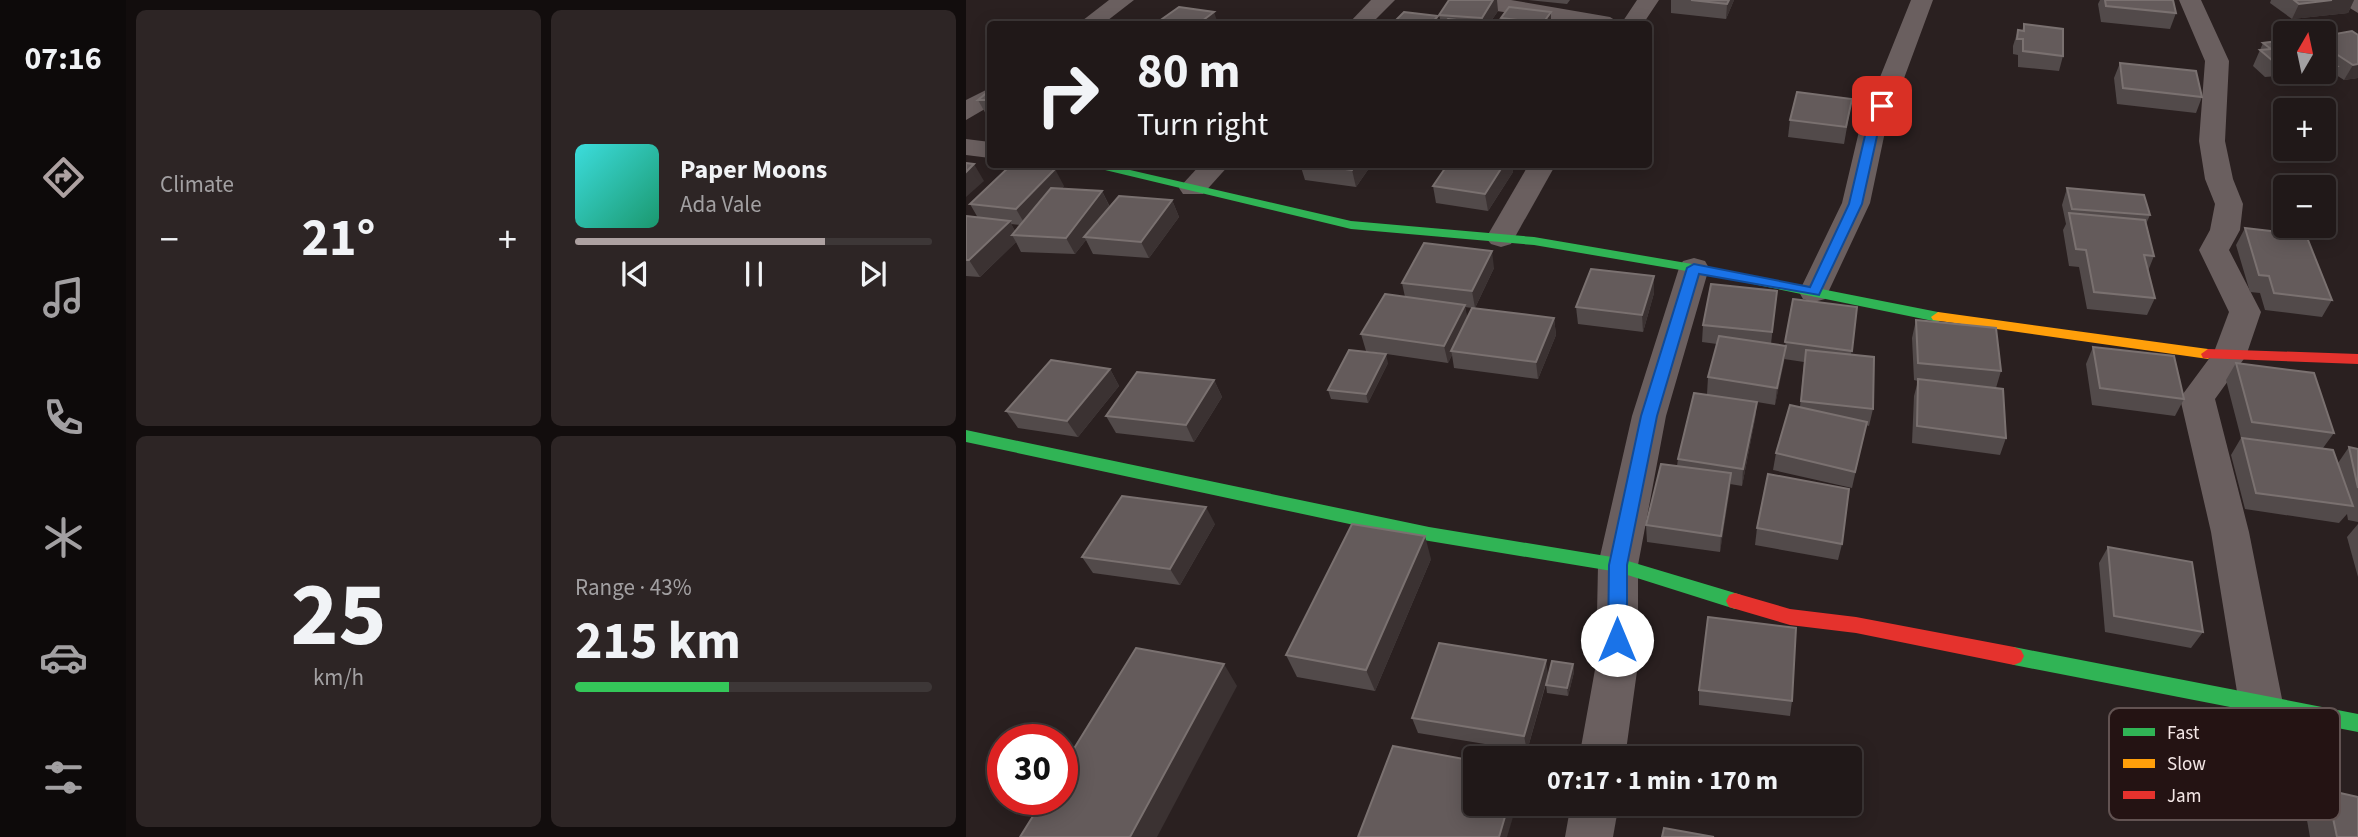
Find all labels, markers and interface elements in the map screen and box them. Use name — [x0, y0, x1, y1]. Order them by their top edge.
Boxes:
north arrow — [2273, 21, 2336, 84]
map controls — [2273, 21, 2336, 238]
text: 07:16 — [24, 36, 102, 82]
text: 80 m — [1137, 37, 1241, 107]
icon: right — [1022, 49, 1113, 140]
pin — [1852, 76, 1912, 136]
icon: arrive — [1863, 87, 1901, 125]
button: + — [2273, 98, 2336, 161]
text: Turn right — [1137, 102, 1268, 148]
text: Paper Moons — [680, 151, 827, 188]
icon: directions — [39, 153, 88, 202]
text: Climate — [160, 168, 234, 201]
button: − — [2273, 175, 2336, 238]
text: Ada Vale — [680, 188, 762, 221]
text: 21° — [302, 202, 375, 276]
text: − — [160, 213, 179, 267]
text: + — [498, 213, 517, 267]
icon: previous — [616, 255, 654, 293]
icon: pause — [735, 255, 773, 293]
icon: next — [854, 255, 892, 293]
icon: music — [39, 273, 88, 322]
icon: phone — [39, 393, 88, 442]
icon: climate — [39, 513, 88, 562]
text: 25 — [290, 551, 387, 680]
text: Range · 43% — [575, 571, 692, 604]
position arrow — [1580, 603, 1654, 677]
text: 215 km — [575, 605, 741, 679]
icon: car — [39, 633, 88, 682]
text: km/h — [313, 661, 364, 694]
legend — [2109, 708, 2340, 820]
text: Fast — [2167, 720, 2200, 747]
speed limit sign: 30 — [987, 724, 1078, 815]
text: Slow — [2167, 751, 2206, 778]
icon: filters — [39, 753, 88, 802]
text: 07:17 · 1 min · 170 m — [1547, 762, 1778, 799]
text: Jam — [2167, 783, 2201, 810]

